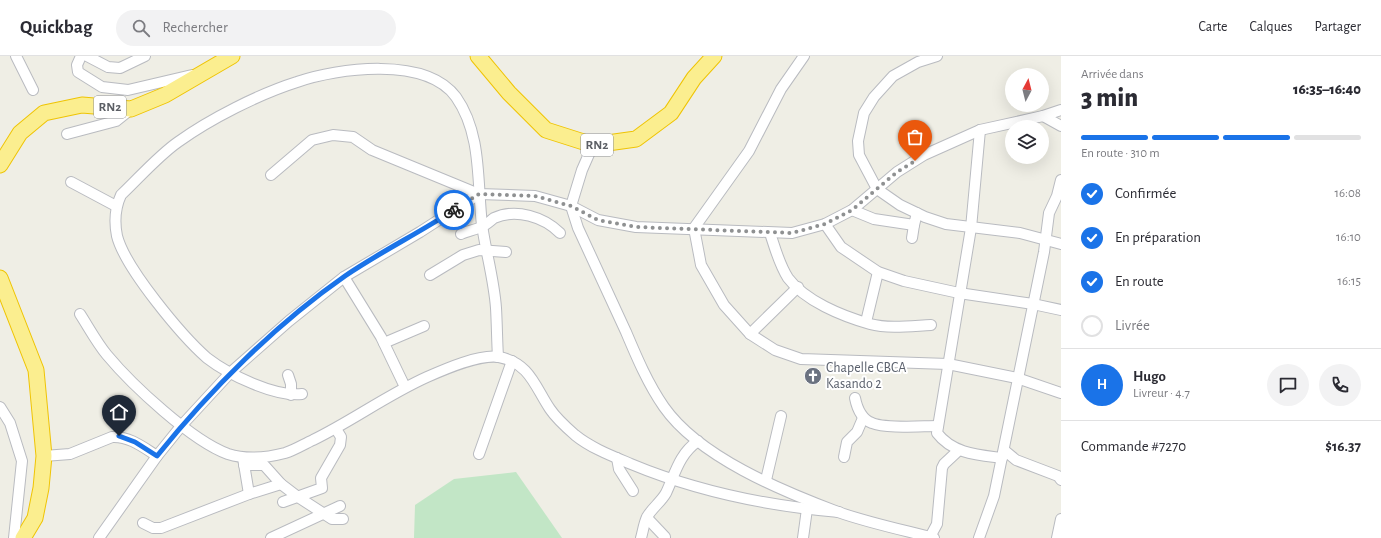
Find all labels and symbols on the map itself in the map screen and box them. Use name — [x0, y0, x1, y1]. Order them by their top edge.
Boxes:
north arrow — [1005, 68, 1049, 112]
road number: RN2 — [94, 96, 126, 118]
pin — [898, 120, 932, 161]
road number: RN2 — [581, 134, 613, 156]
courier — [434, 190, 474, 230]
place label: Chapelle CBCA Kasando 2 — [826, 361, 906, 391]
church icon: Chapelle CBCA Kasando 2 — [803, 366, 823, 386]
pin — [102, 395, 136, 436]

